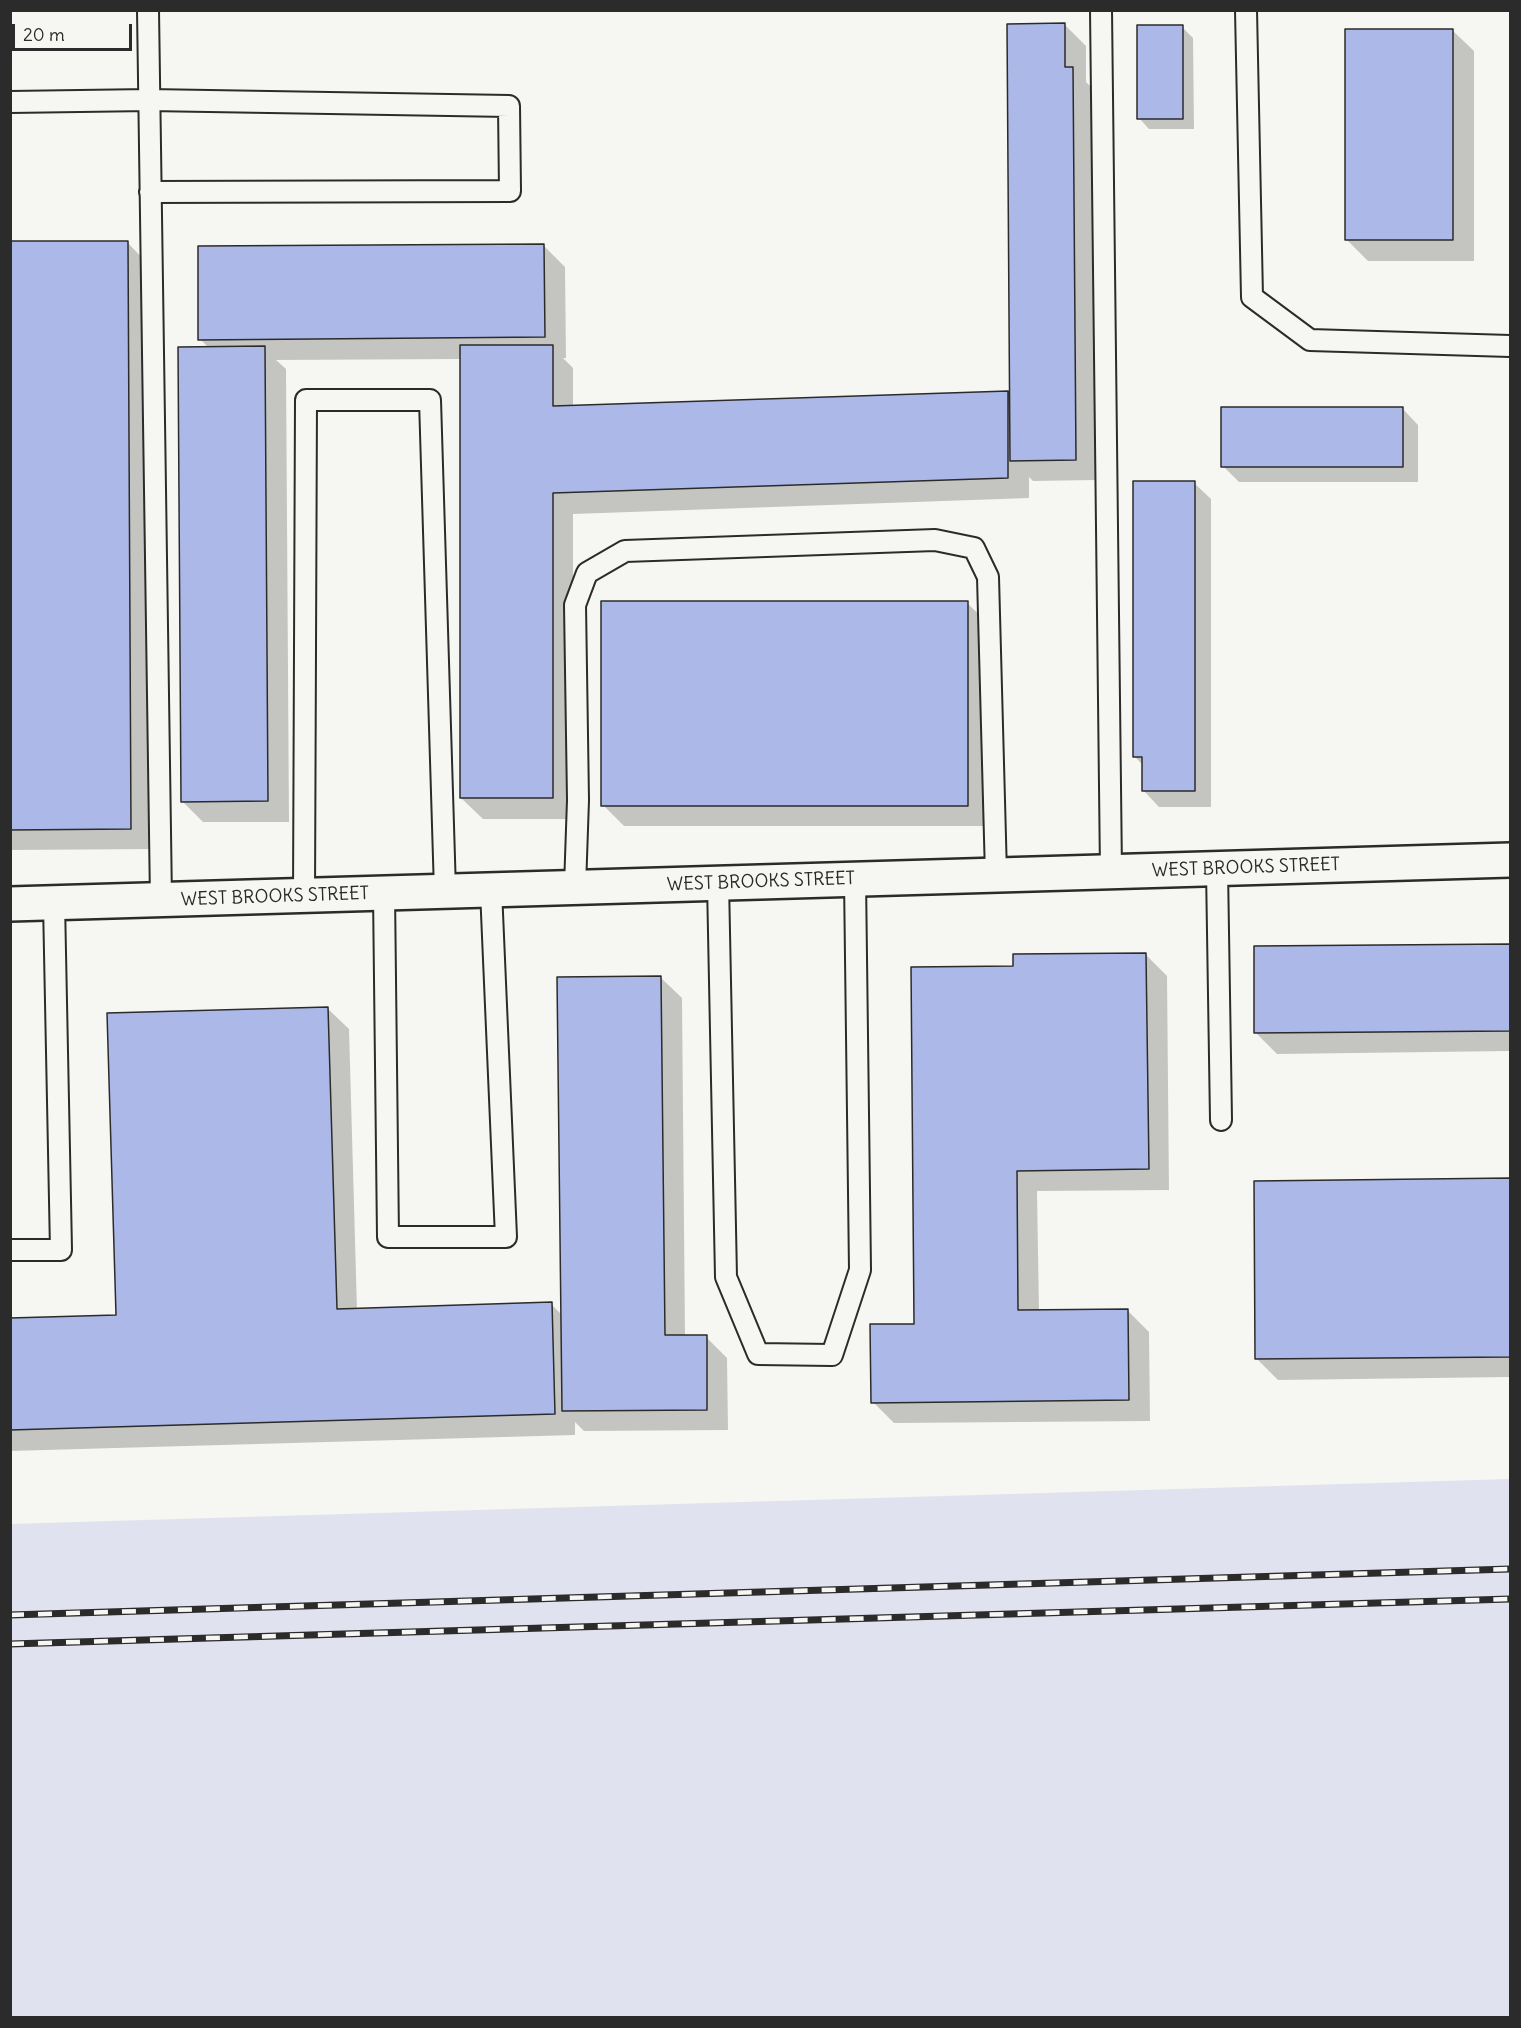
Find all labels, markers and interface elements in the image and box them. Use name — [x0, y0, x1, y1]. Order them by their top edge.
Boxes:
scale bar — [15, 12, 135, 50]
text: 20 m — [23, 23, 65, 46]
street label: WEST BROOKS STREET — [1152, 854, 1340, 882]
street label: WEST BROOKS STREET — [667, 868, 855, 896]
street label: WEST BROOKS STREET — [181, 883, 369, 911]

